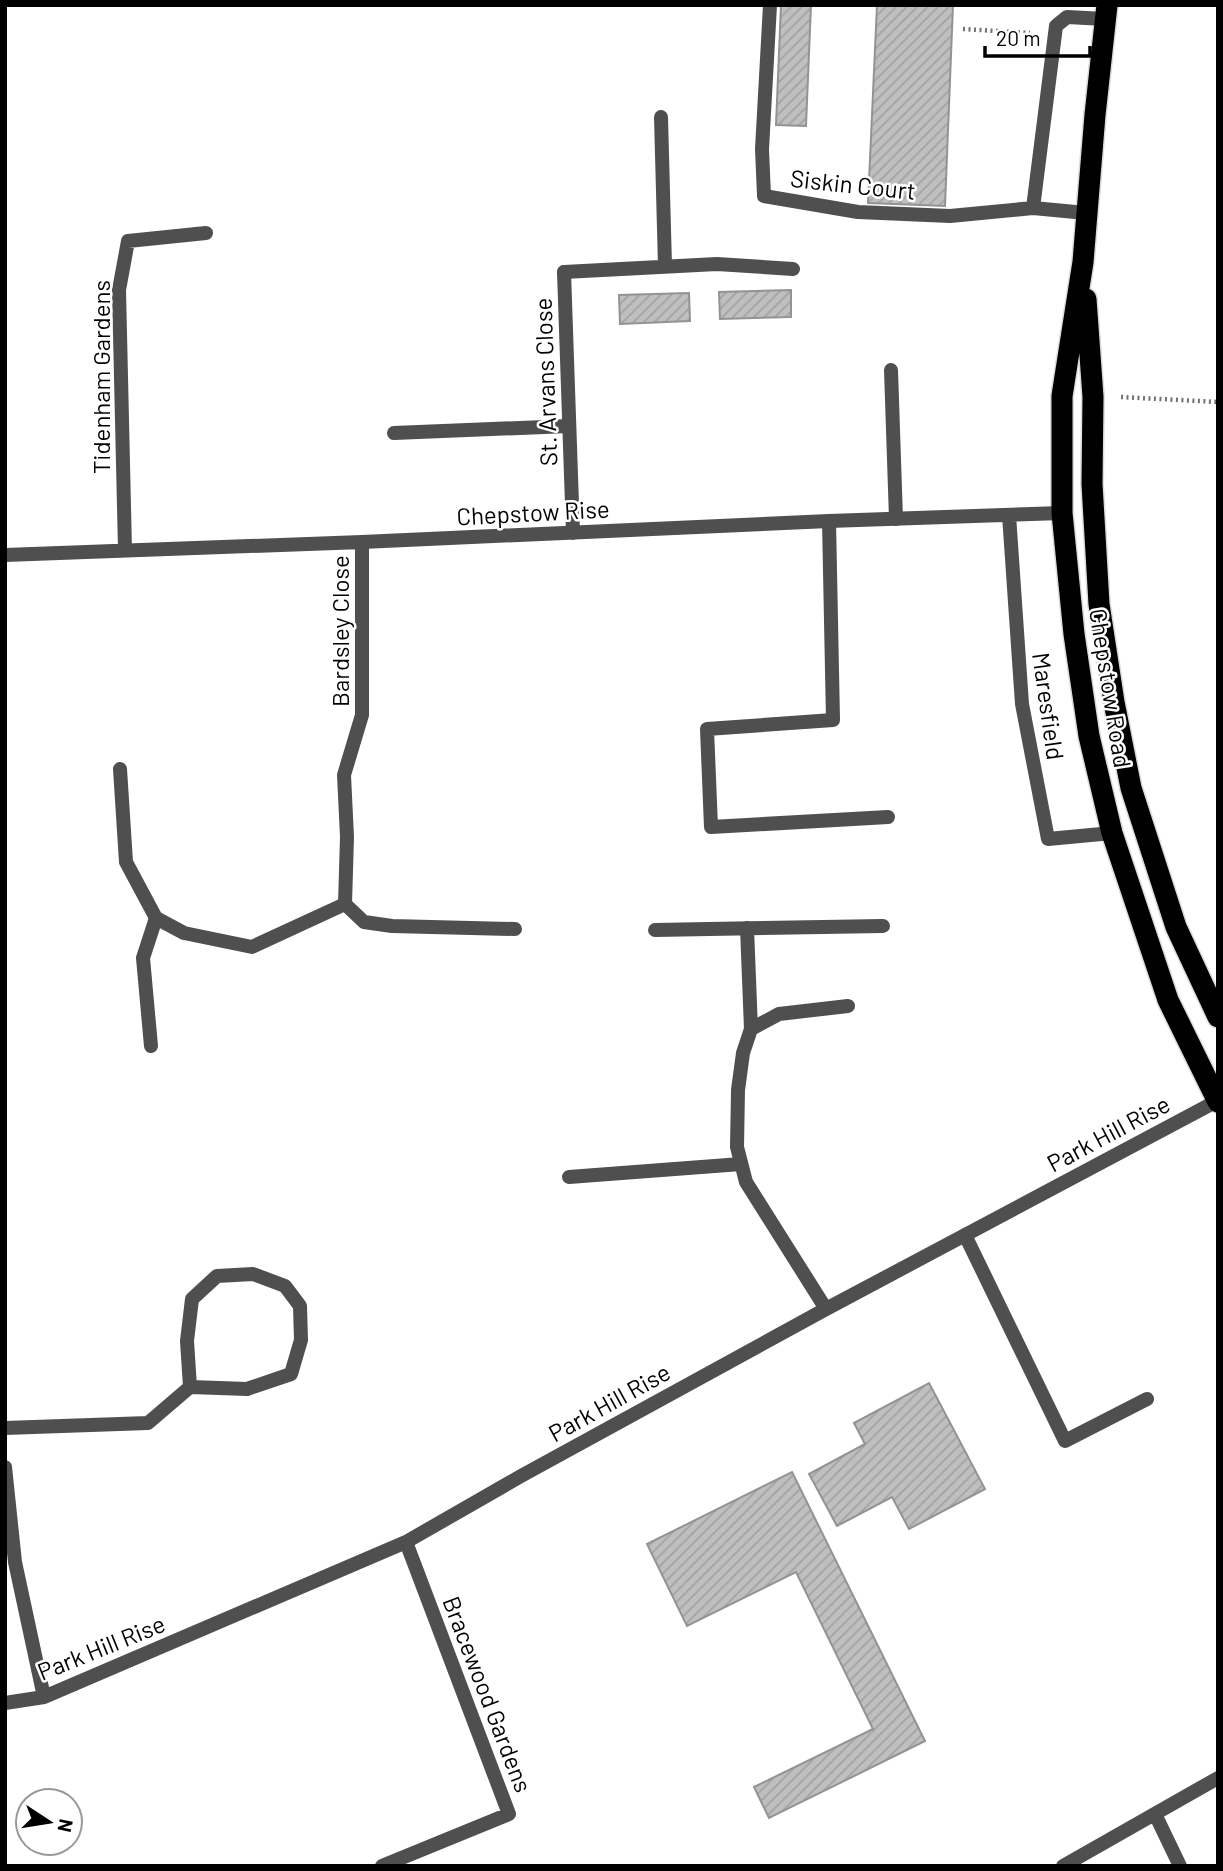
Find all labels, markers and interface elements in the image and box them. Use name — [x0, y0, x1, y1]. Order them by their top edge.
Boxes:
scale bar — [985, 14, 1090, 58]
text: 20 m — [996, 25, 1041, 50]
street label: Siskin Court — [789, 163, 917, 205]
street label: Tidenham Gardens — [86, 280, 115, 474]
street label: St. Arvans Close — [528, 297, 562, 467]
street label: Chepstow Rise — [456, 494, 610, 530]
street label: Bardsley Close — [325, 555, 354, 707]
street label: Chepstow Road — [1084, 606, 1138, 770]
street label: Maresfield — [1027, 650, 1071, 762]
street label: Park Hill Rise — [1042, 1089, 1174, 1177]
street label: Park Hill Rise — [543, 1357, 675, 1447]
street label: Bracewood Gardens — [437, 1592, 539, 1796]
street label: Park Hill Rise — [33, 1608, 169, 1686]
north arrow — [14, 1787, 84, 1857]
text: N — [54, 1817, 79, 1834]

